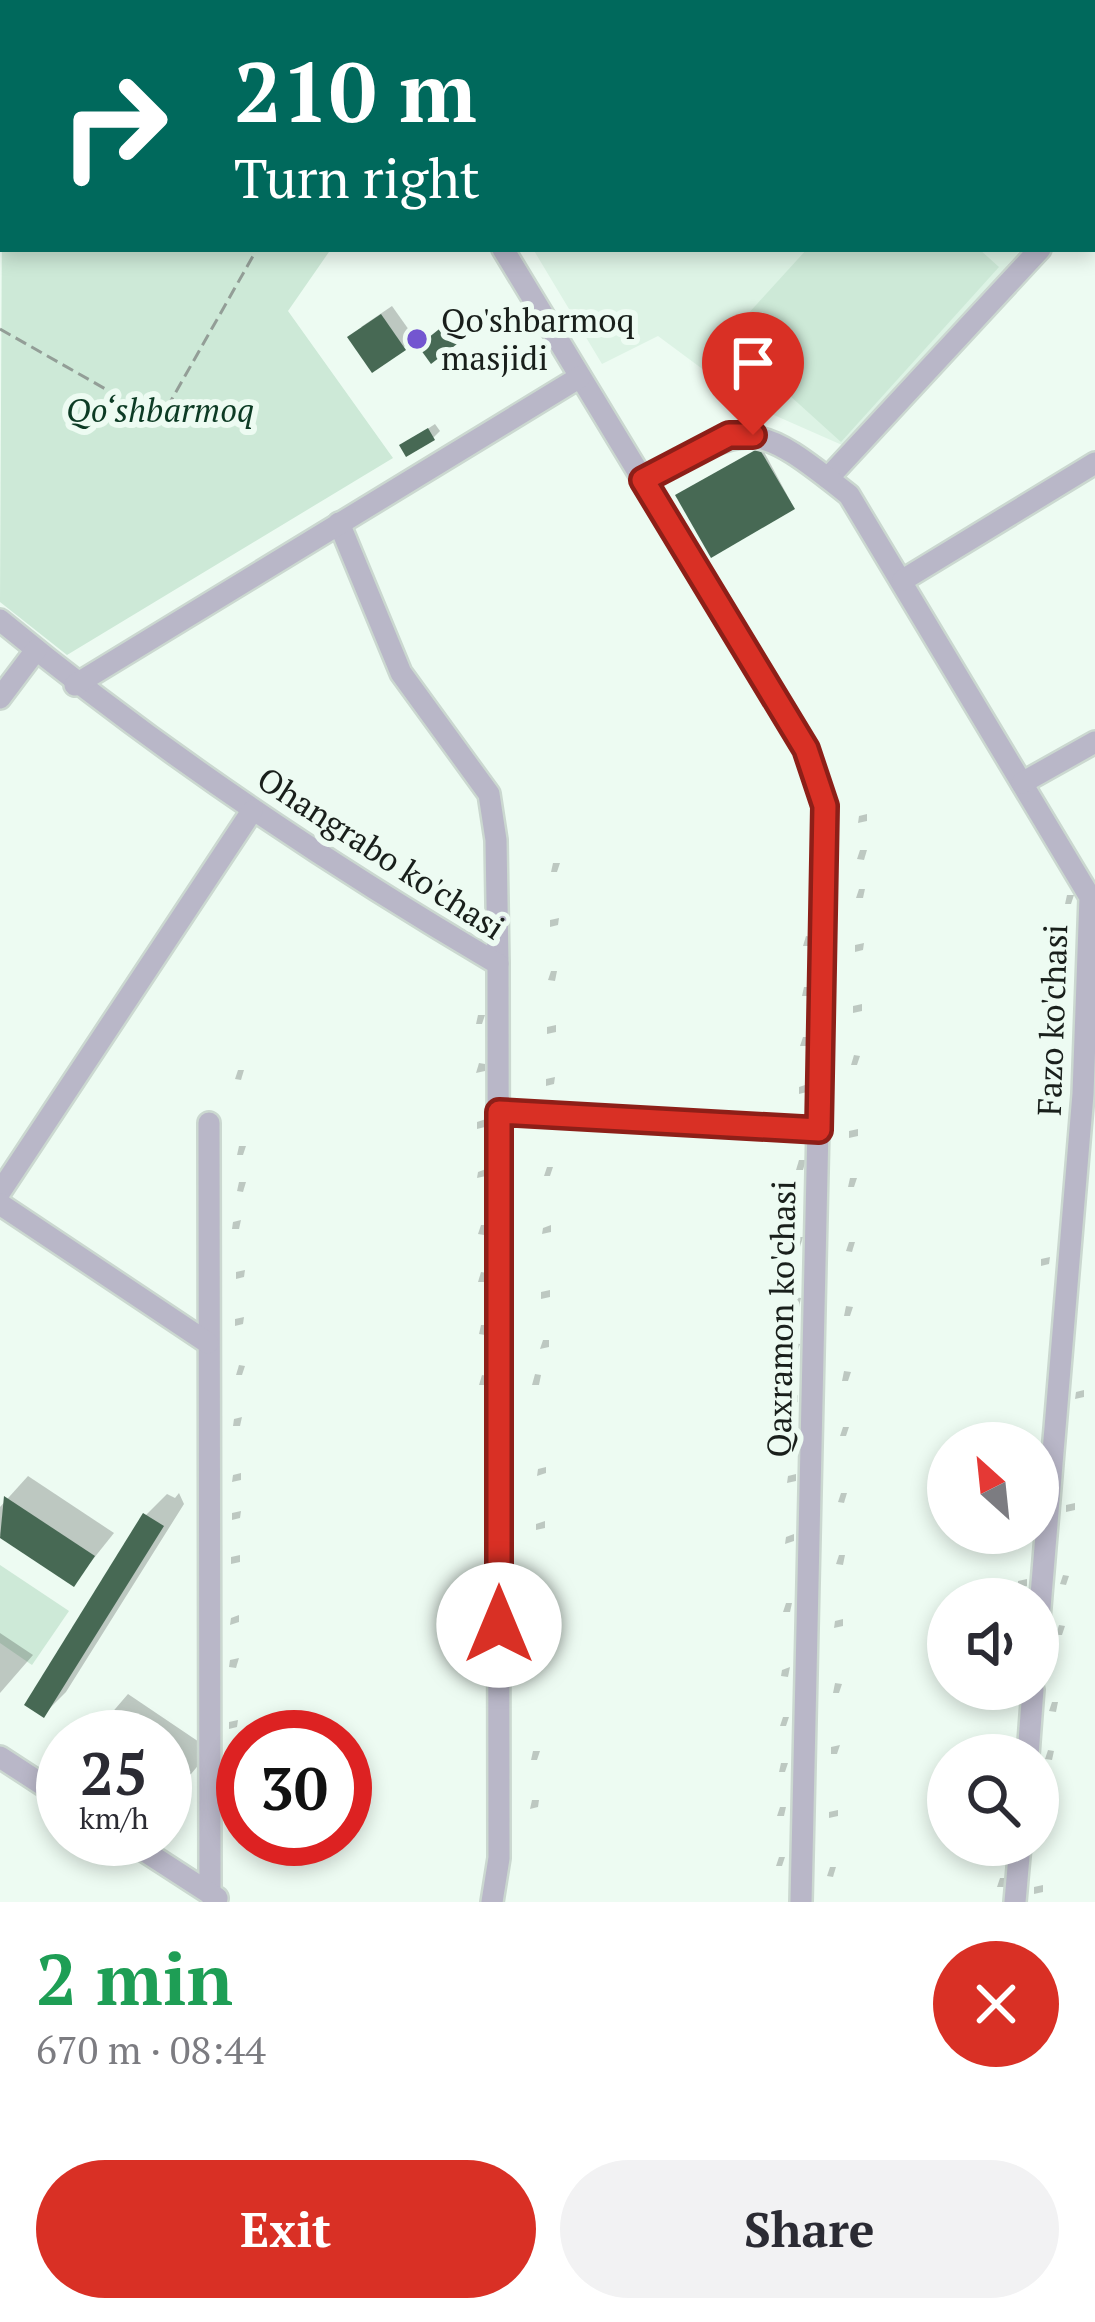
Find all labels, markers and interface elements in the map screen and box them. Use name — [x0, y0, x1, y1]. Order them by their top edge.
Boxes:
text: 210 m — [234, 35, 477, 146]
icon: right — [36, 48, 192, 204]
text: Turn right — [234, 142, 480, 213]
place label: Qo'shbarmoq masjidi — [441, 298, 635, 379]
pin — [702, 312, 804, 435]
marker: Qo'shbarmoq masjidi — [404, 326, 430, 352]
icon: arrive — [720, 330, 786, 396]
park label: Qo‘shbarmoq — [66, 388, 254, 431]
street label: Ohangrabo ko'chasi — [250, 757, 513, 949]
street label: Fazo ko'chasi — [1027, 923, 1076, 1117]
street label: Qaxramon ko'chasi — [757, 1180, 804, 1458]
north arrow — [927, 1422, 1059, 1554]
map controls — [927, 1422, 1059, 1866]
position arrow — [436, 1562, 562, 1688]
button: sound — [927, 1578, 1059, 1710]
speed limit sign: 30 — [216, 1710, 372, 1866]
text: 25 — [80, 1733, 148, 1812]
button: search — [927, 1734, 1059, 1866]
text: km/h — [79, 1798, 149, 1838]
text: 2 min — [36, 1930, 233, 2026]
button: close — [933, 1941, 1059, 2067]
text: 670 m · 08:44 — [36, 2023, 266, 2075]
button: Exit — [36, 2160, 536, 2298]
button: Share — [560, 2160, 1059, 2298]

